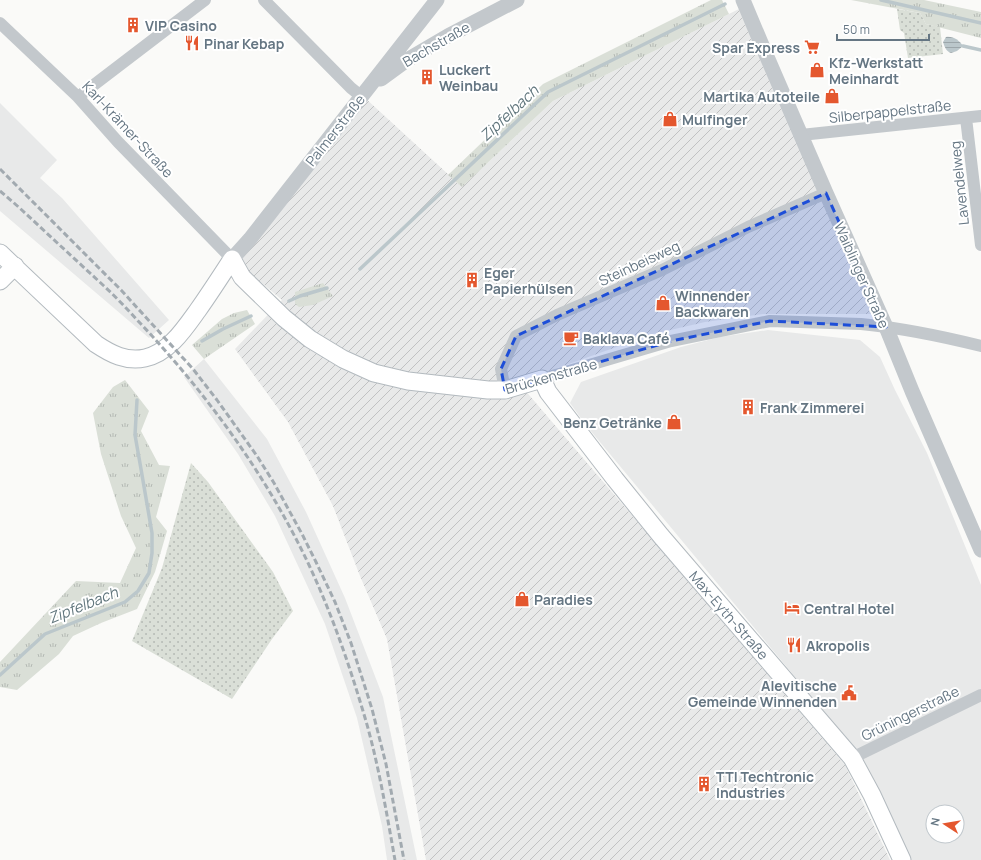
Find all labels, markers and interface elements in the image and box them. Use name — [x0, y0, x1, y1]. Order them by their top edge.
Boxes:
building icon: VIP Casino — [124, 16, 142, 34]
place label: VIP Casino — [145, 16, 217, 35]
scale bar — [837, 16, 929, 42]
street label: Bachstraße — [399, 17, 473, 71]
text: 50 m — [843, 21, 870, 38]
restaurant icon: Pinar Kebap — [183, 34, 201, 52]
place label: Pinar Kebap — [204, 34, 285, 53]
place label: Spar Express — [712, 38, 800, 57]
supermarket icon: Spar Express — [803, 38, 821, 56]
place label: Kfz-Werkstatt Meinhardt — [829, 53, 923, 88]
place label: Luckert Weinbau — [439, 60, 498, 95]
shop icon: Kfz-Werkstatt Meinhardt — [808, 61, 826, 79]
building icon: Luckert Weinbau — [418, 68, 436, 86]
street label: Karl-Krämer-Straße — [78, 77, 178, 181]
water label: Zipfelbach — [475, 80, 544, 146]
place label: Martika Autoteile — [703, 87, 820, 106]
shop icon: Martika Autoteile — [823, 87, 841, 105]
street label: Palmerstraße — [301, 90, 369, 170]
street label: Silberpappelstraße — [828, 95, 952, 127]
shop icon: Mulfinger — [661, 110, 679, 128]
place label: Mulfinger — [682, 110, 748, 129]
street label: Lavendelweg — [945, 140, 973, 226]
street label: Waiblinger Straße — [830, 219, 894, 331]
street label: Steinbeisweg — [595, 236, 683, 290]
place label: Eger Papierhülsen — [484, 263, 573, 298]
building icon: Eger Papierhülsen — [463, 271, 481, 289]
place label: Winnender Backwaren — [675, 286, 750, 321]
shop icon: Winnender Backwaren — [654, 294, 672, 312]
cafe icon: Baklava Café — [562, 329, 580, 347]
place label: Baklava Café — [583, 329, 669, 348]
street label: Brückenstraße — [503, 354, 599, 398]
building icon: Frank Zimmerei — [739, 398, 757, 416]
place label: Frank Zimmerei — [760, 398, 864, 417]
place label: Benz Getränke — [563, 413, 662, 432]
shop icon: Benz Getränke — [665, 413, 683, 431]
street label: Max-Eyth-Straße — [685, 567, 773, 663]
water label: Zipfelbach — [45, 581, 122, 628]
shop icon: Paradies — [513, 590, 531, 608]
place label: Paradies — [534, 590, 593, 609]
hotel icon: Central Hotel — [783, 599, 801, 617]
place label: Central Hotel — [804, 599, 894, 618]
restaurant icon: Akropolis — [785, 636, 803, 654]
place label: Akropolis — [806, 636, 870, 655]
place label: Alevitische Gemeinde Winnenden — [688, 676, 837, 711]
street label: Grüningerstraße — [858, 681, 962, 745]
public building icon: Alevitische Gemeinde Winnenden — [840, 684, 858, 702]
place label: TTI Techtronic Industries — [716, 767, 814, 802]
building icon: TTI Techtronic Industries — [695, 775, 713, 793]
north arrow — [925, 804, 965, 844]
text: N — [927, 816, 943, 827]

